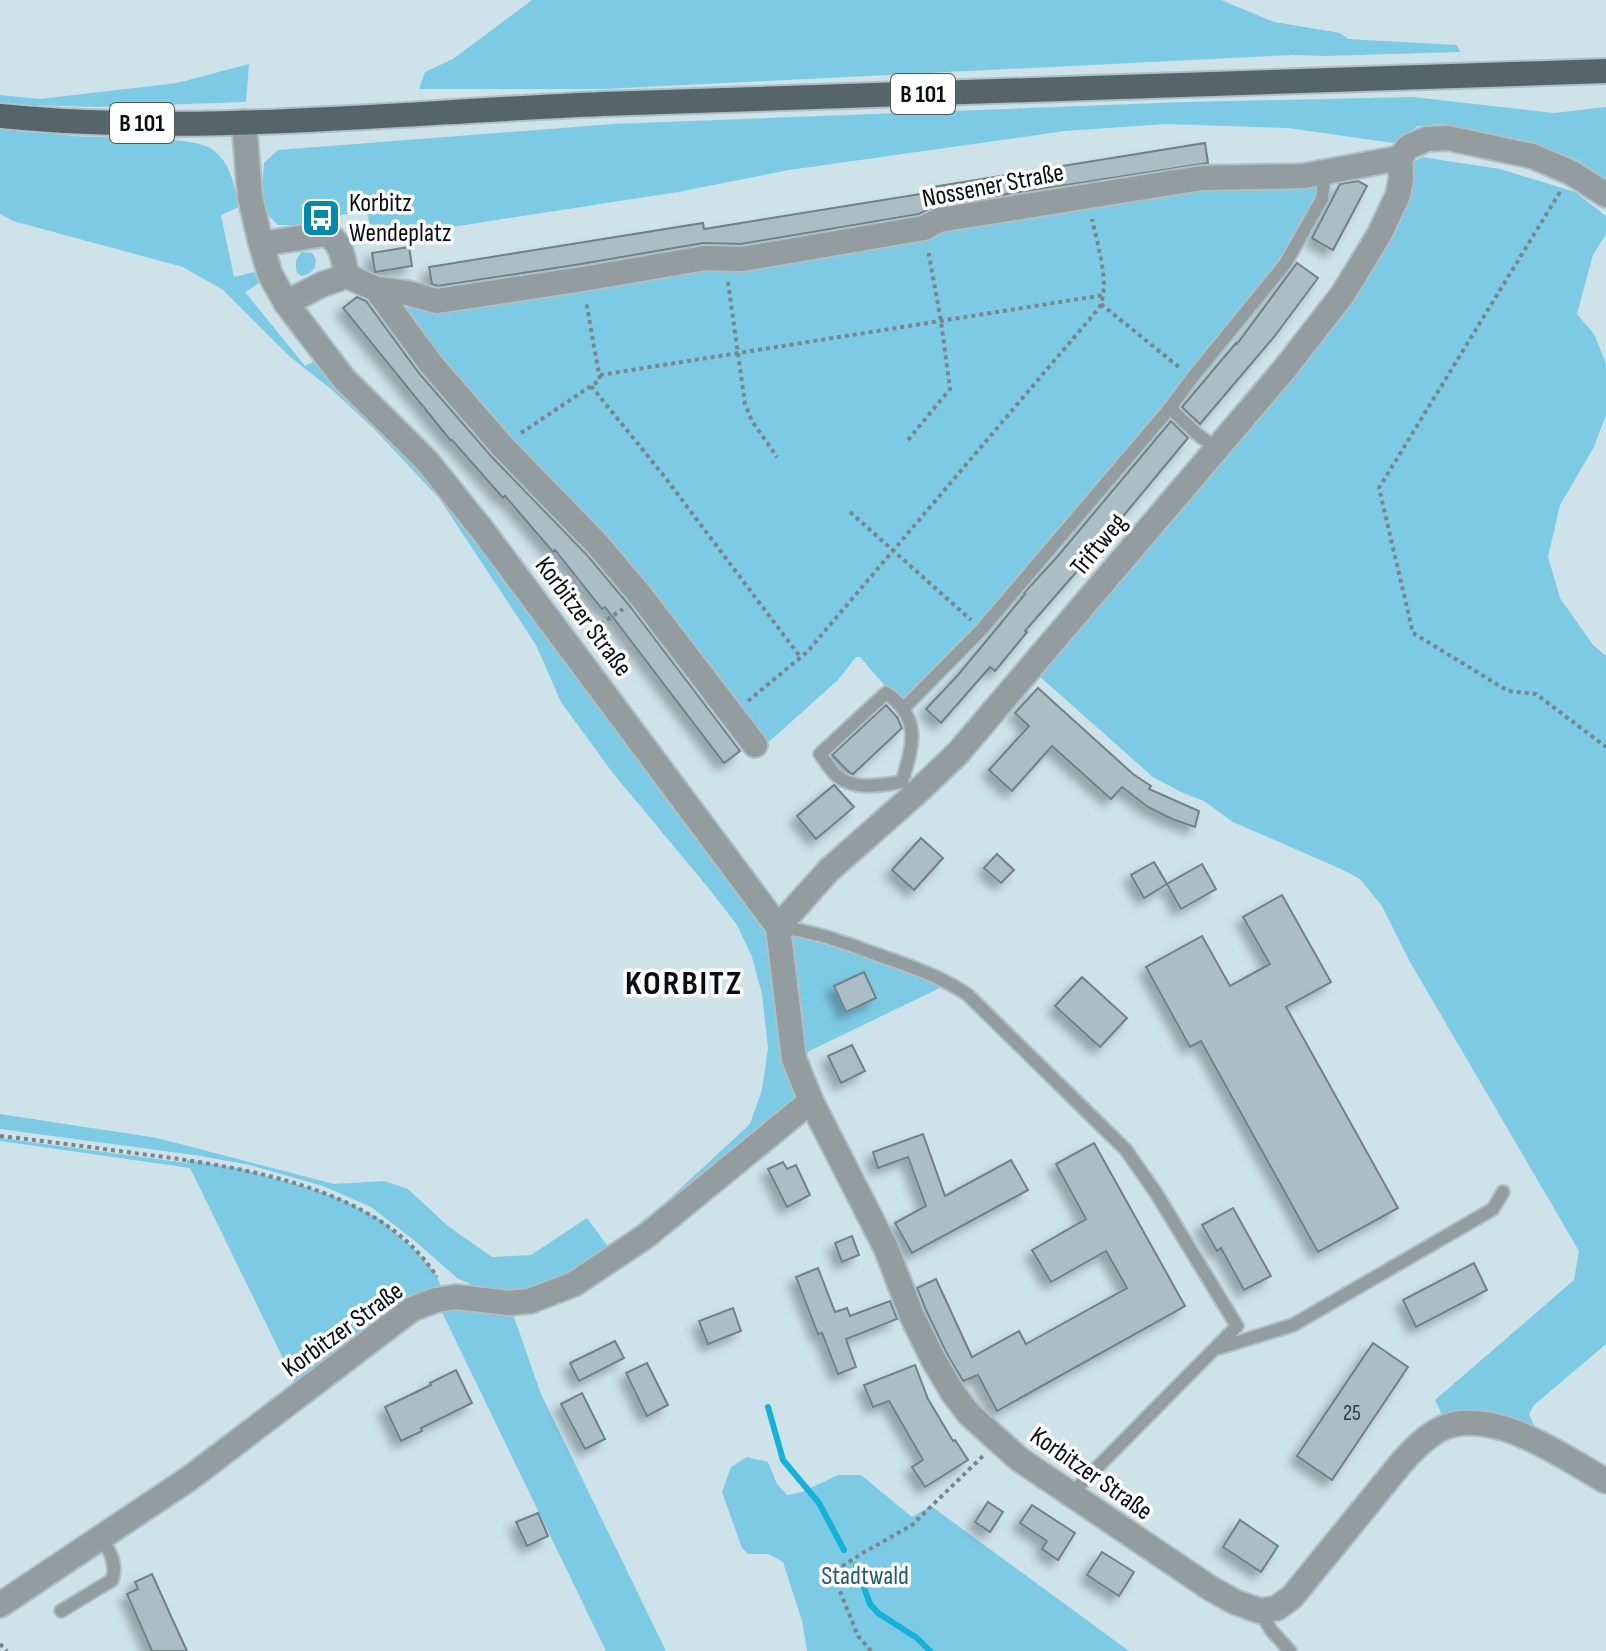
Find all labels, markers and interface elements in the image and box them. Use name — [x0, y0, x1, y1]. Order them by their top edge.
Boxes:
road number: B 101 — [891, 74, 955, 114]
road number: B 101 — [110, 103, 174, 143]
street label: Nossener Straße — [920, 157, 1066, 215]
place label: Korbitz Wendeplatz — [349, 188, 451, 249]
bus stop icon: Korbitz Wendeplatz — [300, 197, 342, 239]
street label: Triftweg — [1064, 508, 1134, 582]
street label: Korbitzer Straße — [528, 551, 638, 683]
district label: KORBITZ — [625, 963, 743, 1004]
street label: Korbitzer Straße — [277, 1276, 409, 1384]
house number: 25 — [1343, 1400, 1361, 1427]
street label: Korbitzer Straße — [1024, 1421, 1158, 1527]
park label: Stadtwald — [821, 1561, 909, 1592]

